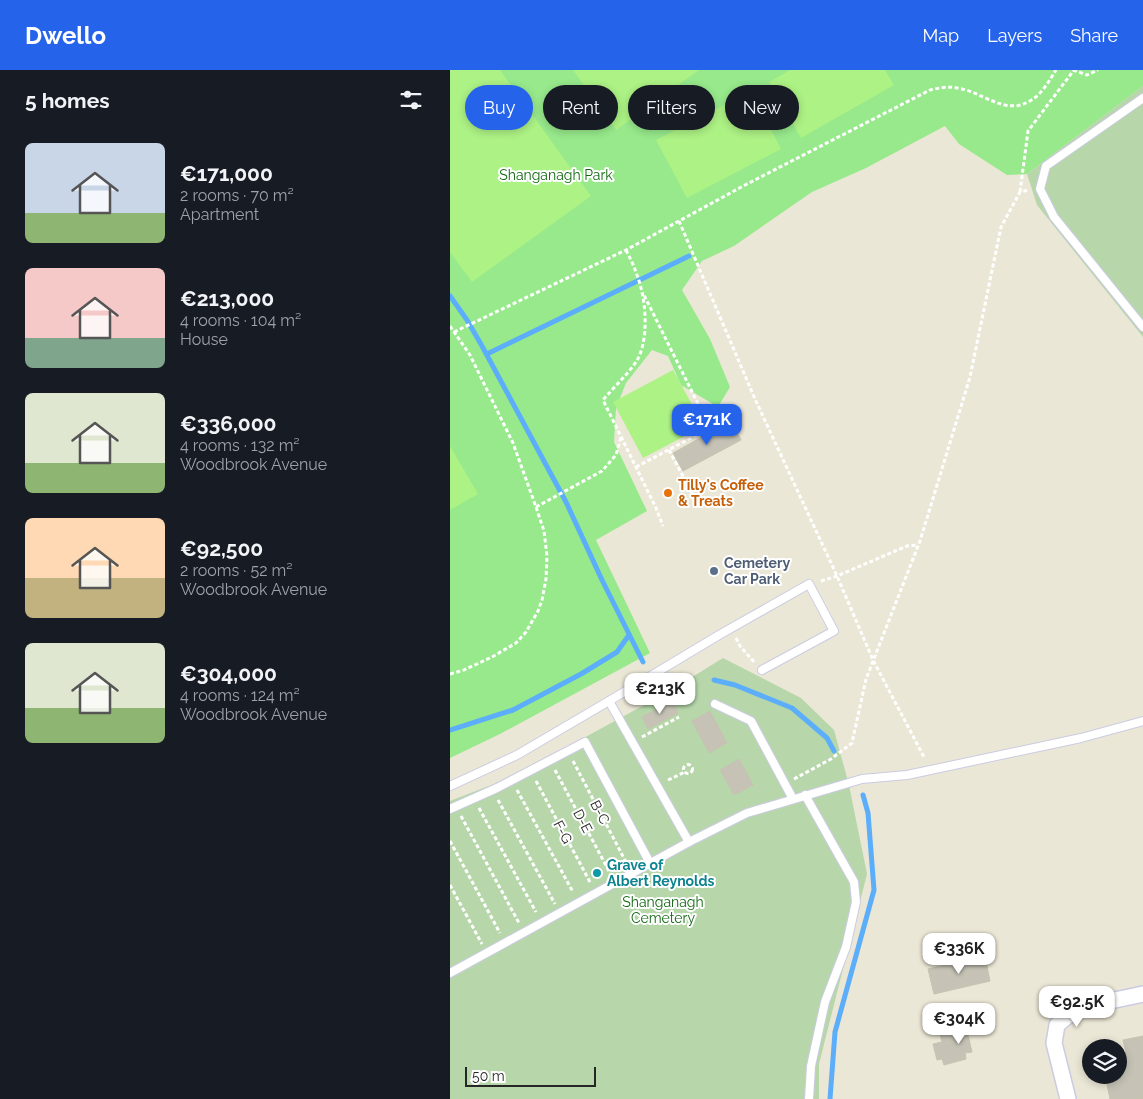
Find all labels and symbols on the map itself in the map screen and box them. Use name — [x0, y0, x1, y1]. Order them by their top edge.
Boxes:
park label: Shanganagh Park — [499, 167, 613, 183]
pin: €171K — [672, 404, 742, 446]
place label: Tilly's Coffee & Treats — [678, 477, 764, 509]
marker: Tilly's Coffee & Treats — [662, 487, 674, 499]
place label: Cemetery Car Park — [724, 555, 790, 587]
marker: Cemetery Car Park — [708, 565, 720, 577]
pin: €213K — [625, 672, 695, 715]
street label: B-C — [587, 797, 613, 827]
street label: D-E — [570, 806, 596, 836]
street label: F-G — [550, 818, 576, 846]
place label: Grave of Albert Reynolds — [607, 857, 715, 889]
marker: Grave of Albert Reynolds — [591, 867, 603, 879]
park label: Shanganagh Cemetery — [622, 894, 704, 926]
pin: €336K — [924, 932, 994, 975]
pin: €92.5K — [1036, 986, 1118, 1028]
pin: €304K — [924, 1002, 994, 1045]
scale bar — [465, 1064, 596, 1087]

